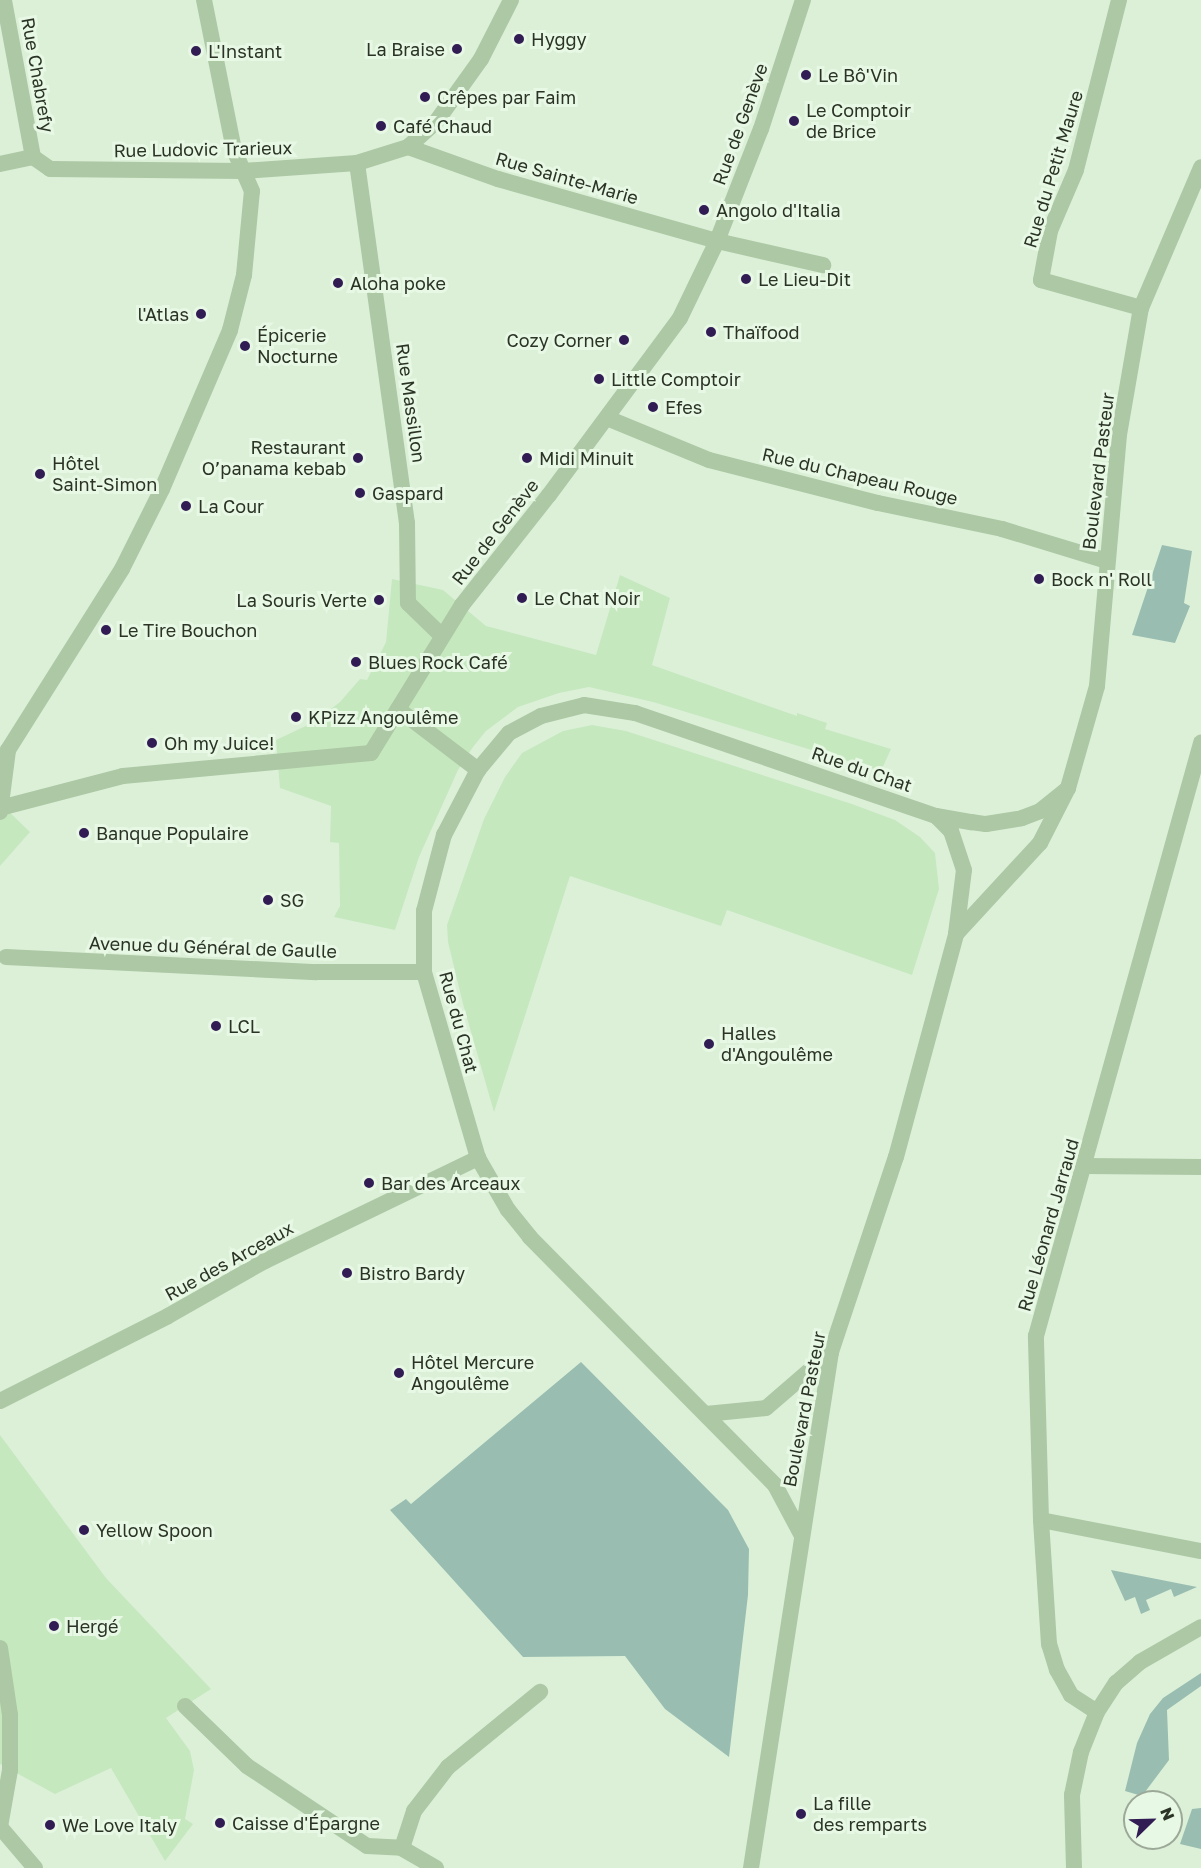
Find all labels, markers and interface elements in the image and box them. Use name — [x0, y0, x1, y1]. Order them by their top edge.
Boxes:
street label: Rue Chabrefy — [17, 16, 59, 134]
place label: Hyggy — [531, 28, 587, 50]
marker: Hyggy — [512, 32, 526, 46]
place label: La Braise — [366, 38, 445, 60]
place label: L'Instant — [208, 40, 282, 62]
marker: La Braise — [450, 42, 464, 56]
marker: L'Instant — [189, 44, 203, 58]
street label: Rue de Genève — [708, 60, 772, 188]
place label: Le Bô'Vin — [818, 64, 898, 86]
marker: Le Bô'Vin — [799, 68, 813, 82]
place label: Crêpes par Faim — [437, 86, 576, 108]
street label: Rue du Petit Maure — [1019, 88, 1087, 250]
marker: Crêpes par Faim — [418, 90, 432, 104]
place label: Le Comptoir de Brice — [806, 100, 911, 142]
marker: Le Comptoir de Brice — [787, 114, 801, 128]
place label: Café Chaud — [393, 115, 492, 137]
marker: Café Chaud — [374, 119, 388, 133]
street label: Rue Ludovic Trarieux — [113, 137, 293, 161]
street label: Rue Sainte-Marie — [493, 147, 641, 209]
place label: Angolo d'Italia — [716, 199, 841, 221]
marker: Angolo d'Italia — [697, 203, 711, 217]
place label: Le Lieu-Dit — [758, 268, 851, 290]
place label: Aloha poke — [350, 272, 446, 294]
marker: Le Lieu-Dit — [739, 272, 753, 286]
marker: Aloha poke — [331, 276, 345, 290]
place label: l'Atlas — [137, 303, 189, 325]
marker: l'Atlas — [194, 307, 208, 321]
place label: Thaïfood — [723, 321, 800, 343]
place label: Épicerie Nocturne — [257, 325, 338, 368]
marker: Thaïfood — [704, 325, 718, 339]
place label: Cozy Corner — [506, 329, 612, 351]
marker: Cozy Corner — [617, 333, 631, 347]
marker: Épicerie Nocturne — [238, 339, 252, 353]
street label: Rue Massillon — [392, 342, 430, 464]
place label: Little Comptoir — [611, 368, 741, 390]
marker: Little Comptoir — [592, 372, 606, 386]
street label: Boulevard Pasteur — [1078, 391, 1118, 551]
place label: Efes — [665, 396, 702, 418]
marker: Efes — [646, 400, 660, 414]
place label: Restaurant O’panama kebab — [202, 437, 346, 480]
street label: Rue du Chapeau Rouge — [760, 443, 960, 509]
place label: Midi Minuit — [539, 447, 634, 469]
marker: Restaurant O’panama kebab — [351, 451, 365, 465]
marker: Midi Minuit — [520, 451, 534, 465]
place label: Hôtel Saint-Simon — [52, 453, 157, 496]
marker: Hôtel Saint-Simon — [33, 467, 47, 481]
street label: Rue de Genève — [447, 475, 543, 589]
place label: Gaspard — [372, 482, 444, 504]
marker: Gaspard — [353, 486, 367, 500]
place label: La Cour — [198, 495, 264, 517]
marker: La Cour — [179, 499, 193, 513]
place label: Bock n' Roll — [1051, 568, 1152, 590]
marker: Bock n' Roll — [1032, 572, 1046, 586]
place label: Le Chat Noir — [534, 587, 640, 609]
place label: La Souris Verte — [236, 589, 367, 611]
marker: Le Chat Noir — [515, 591, 529, 605]
marker: La Souris Verte — [372, 593, 386, 607]
place label: Le Tire Bouchon — [118, 619, 257, 641]
marker: Le Tire Bouchon — [99, 623, 113, 637]
place label: Blues Rock Café — [368, 651, 508, 673]
marker: Blues Rock Café — [349, 655, 363, 669]
place label: KPizz Angoulême — [308, 706, 458, 728]
marker: KPizz Angoulême — [289, 710, 303, 724]
place label: Oh my Juice! — [164, 732, 274, 754]
marker: Oh my Juice! — [145, 736, 159, 750]
street label: Rue du Chat — [809, 742, 915, 796]
place label: Banque Populaire — [96, 822, 249, 844]
marker: Banque Populaire — [77, 826, 91, 840]
place label: SG — [280, 889, 304, 911]
marker: SG — [261, 893, 275, 907]
street label: Avenue du Général de Gaulle — [89, 932, 337, 962]
street label: Rue du Chat — [435, 969, 483, 1075]
place label: LCL — [228, 1015, 260, 1037]
marker: LCL — [209, 1019, 223, 1033]
place label: Halles d'Angoulême — [721, 1023, 833, 1066]
marker: Halles d'Angoulême — [702, 1037, 716, 1051]
street label: Rue Léonard Jarraud — [1013, 1136, 1083, 1314]
place label: Bar des Arceaux — [381, 1172, 520, 1194]
marker: Bar des Arceaux — [362, 1176, 376, 1190]
street label: Rue des Arceaux — [161, 1217, 297, 1305]
place label: Bistro Bardy — [359, 1262, 465, 1284]
marker: Bistro Bardy — [340, 1266, 354, 1280]
street label: Boulevard Pasteur — [778, 1329, 830, 1489]
place label: Hôtel Mercure Angoulême — [411, 1352, 534, 1394]
marker: Hôtel Mercure Angoulême — [392, 1366, 406, 1380]
place label: Yellow Spoon — [96, 1519, 213, 1541]
marker: Yellow Spoon — [77, 1523, 91, 1537]
place label: Hergé — [66, 1615, 118, 1637]
marker: Hergé — [47, 1619, 61, 1633]
north arrow — [1123, 1790, 1183, 1850]
place label: La fille des remparts — [813, 1793, 927, 1836]
text: N — [1156, 1804, 1179, 1823]
marker: La fille des remparts — [794, 1807, 808, 1821]
place label: Caisse d'Épargne — [232, 1812, 380, 1834]
place label: We Love Italy — [62, 1814, 177, 1836]
marker: Caisse d'Épargne — [213, 1816, 227, 1830]
marker: We Love Italy — [43, 1818, 57, 1832]

